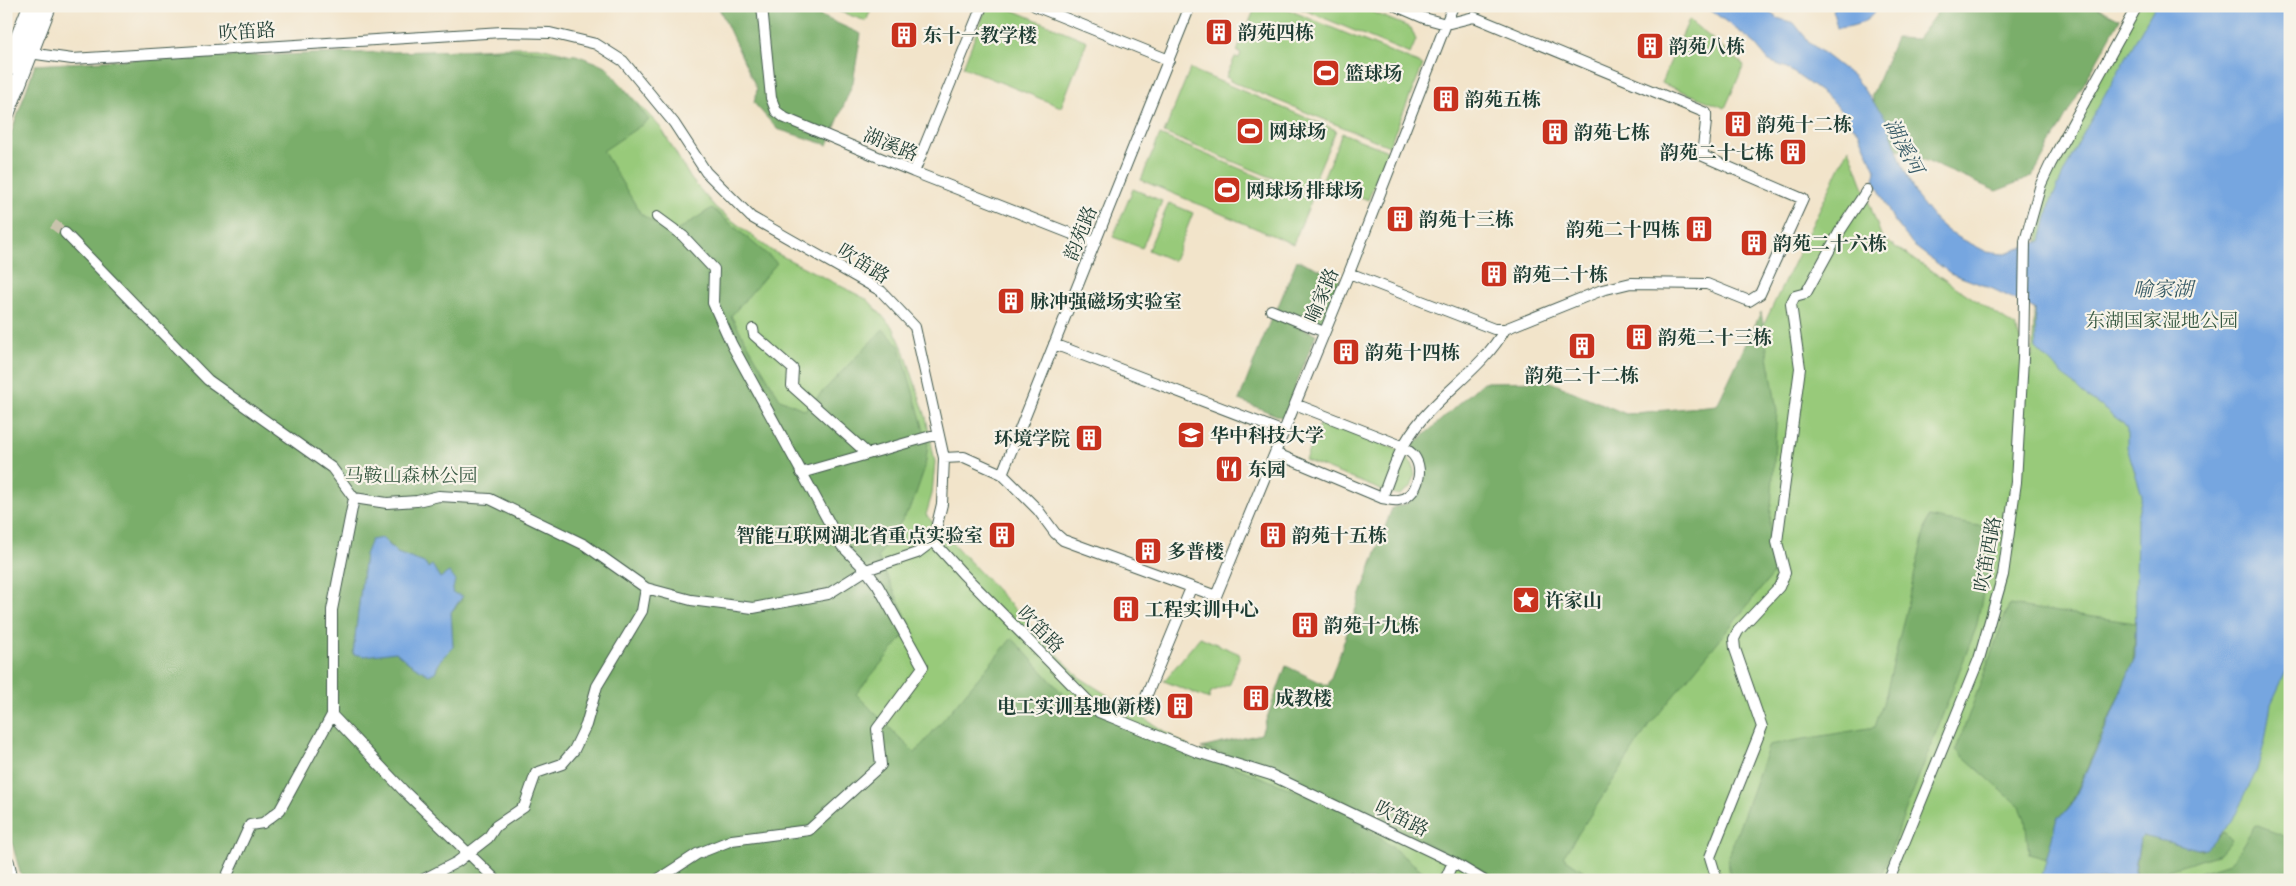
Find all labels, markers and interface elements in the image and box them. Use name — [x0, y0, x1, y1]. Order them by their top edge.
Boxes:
building icon: 韵苑四栋 — [1204, 17, 1234, 47]
street label: 吹笛路 — [218, 18, 276, 46]
building icon: 东十一教学楼 — [889, 20, 919, 50]
place label: 韵苑四栋 — [1238, 21, 1314, 45]
place label: 东十一教学楼 — [923, 24, 1037, 48]
building icon: 韵苑八栋 — [1635, 31, 1665, 61]
place label: 韵苑八栋 — [1669, 35, 1745, 59]
sports icon: 篮球场 — [1311, 58, 1341, 88]
place label: 篮球场 — [1345, 62, 1402, 86]
building icon: 韵苑五栋 — [1431, 84, 1461, 114]
place label: 韵苑五栋 — [1465, 88, 1541, 112]
building icon: 韵苑十二栋 — [1723, 109, 1753, 139]
place label: 韵苑十二栋 — [1757, 113, 1852, 137]
water label: 湖溪河 — [1878, 114, 1929, 182]
sports icon: 网球场 — [1235, 116, 1265, 146]
building icon: 韵苑七栋 — [1540, 117, 1570, 147]
place label: 网球场 — [1269, 120, 1326, 144]
place label: 韵苑七栋 — [1574, 121, 1650, 145]
street label: 湖溪路 — [860, 123, 922, 167]
building icon: 韵苑二十七栋 — [1778, 137, 1808, 167]
place label: 韵苑二十七栋 — [1660, 141, 1774, 165]
sports icon: 网球场 排球场 — [1212, 175, 1242, 205]
place label: 网球场 排球场 — [1246, 179, 1363, 203]
street label: 韵苑路 — [1059, 202, 1103, 264]
building icon: 韵苑十三栋 — [1385, 204, 1415, 234]
place label: 韵苑十三栋 — [1419, 208, 1514, 232]
building icon: 韵苑二十四栋 — [1684, 214, 1714, 244]
place label: 韵苑二十四栋 — [1566, 218, 1680, 242]
building icon: 韵苑二十六栋 — [1739, 228, 1769, 258]
place label: 韵苑二十六栋 — [1773, 232, 1887, 256]
street label: 吹笛路 — [833, 239, 894, 289]
building icon: 韵苑二十栋 — [1479, 259, 1509, 289]
place label: 韵苑二十栋 — [1513, 263, 1608, 287]
street label: 喻家路 — [1300, 264, 1344, 326]
water label: 喻家湖 — [2133, 278, 2196, 303]
building icon: 脉冲强磁场实验室 — [996, 286, 1026, 316]
place label: 脉冲强磁场实验室 — [1030, 290, 1182, 314]
park label: 东湖国家湿地公园 — [2086, 309, 2238, 333]
building icon: 韵苑二十三栋 — [1624, 322, 1654, 352]
place label: 韵苑二十三栋 — [1658, 326, 1772, 350]
building icon: 韵苑二十二栋 — [1567, 331, 1597, 361]
building icon: 韵苑十四栋 — [1331, 337, 1361, 367]
place label: 韵苑十四栋 — [1365, 341, 1460, 365]
place label: 韵苑二十二栋 — [1525, 364, 1639, 388]
school or university icon: 华中科技大学 — [1176, 420, 1206, 450]
building icon: 环境学院 — [1074, 423, 1104, 453]
place label: 华中科技大学 — [1210, 424, 1324, 448]
place label: 环境学院 — [994, 427, 1070, 451]
restaurant icon: 东园 — [1214, 454, 1244, 484]
place label: 东园 — [1248, 458, 1286, 482]
park label: 马鞍山森林公园 — [344, 464, 478, 488]
street label: 吹笛西路 — [1970, 515, 2006, 594]
building icon: 智能互联网湖北省重点实验室 — [987, 520, 1017, 550]
building icon: 韵苑十五栋 — [1258, 520, 1288, 550]
place label: 智能互联网湖北省重点实验室 — [736, 524, 983, 548]
place label: 韵苑十五栋 — [1292, 524, 1387, 548]
building icon: 多普楼 — [1133, 536, 1163, 566]
place label: 多普楼 — [1167, 540, 1224, 564]
place icon: 许家山 — [1511, 585, 1541, 615]
place label: 许家山 — [1545, 589, 1602, 613]
building icon: 工程实训中心 — [1111, 594, 1141, 624]
place label: 工程实训中心 — [1145, 598, 1259, 622]
street label: 吹笛路 — [1012, 601, 1069, 658]
building icon: 韵苑十九栋 — [1290, 610, 1320, 640]
place label: 韵苑十九栋 — [1324, 614, 1419, 638]
building icon: 成教楼 — [1241, 683, 1271, 713]
place label: 成教楼 — [1275, 687, 1332, 711]
building icon: 电工实训基地(新楼) — [1165, 691, 1195, 721]
place label: 电工实训基地(新楼) — [997, 695, 1161, 719]
street label: 吹笛路 — [1371, 796, 1432, 842]

